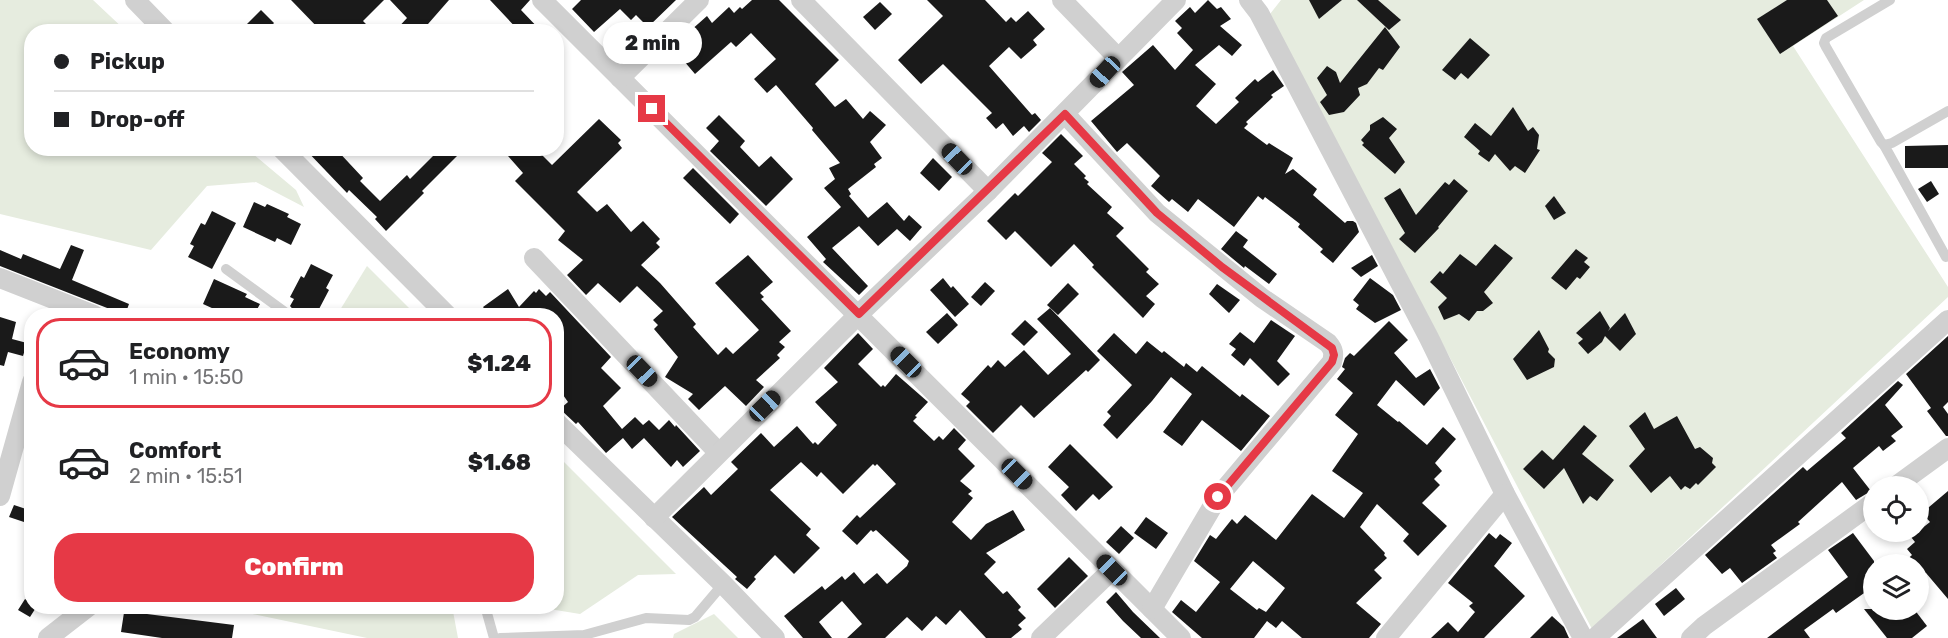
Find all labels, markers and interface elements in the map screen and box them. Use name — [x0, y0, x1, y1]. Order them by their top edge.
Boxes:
callout: 2 min — [602, 22, 702, 64]
text: 2 min — [625, 31, 680, 55]
text: Pickup — [90, 48, 165, 75]
car — [1086, 53, 1124, 91]
route end — [638, 95, 665, 122]
text: Drop-off — [90, 106, 185, 133]
car — [938, 140, 976, 178]
icon: car — [57, 336, 111, 390]
text: Economy — [129, 338, 230, 365]
car — [887, 343, 925, 381]
text: $1.24 — [467, 350, 531, 377]
car — [623, 352, 661, 390]
text: 1 min · 15:50 — [129, 365, 244, 389]
car — [746, 387, 784, 425]
icon: car — [57, 435, 111, 489]
text: Comfort — [129, 437, 221, 464]
text: $1.68 — [468, 449, 531, 476]
car — [998, 455, 1036, 493]
text: 2 min · 15:51 — [129, 464, 242, 488]
map controls — [1863, 476, 1929, 620]
button: locate — [1863, 476, 1929, 542]
route start — [1204, 483, 1231, 510]
button: Confirm — [54, 533, 534, 602]
car — [1093, 551, 1131, 589]
button: layers — [1863, 554, 1929, 620]

